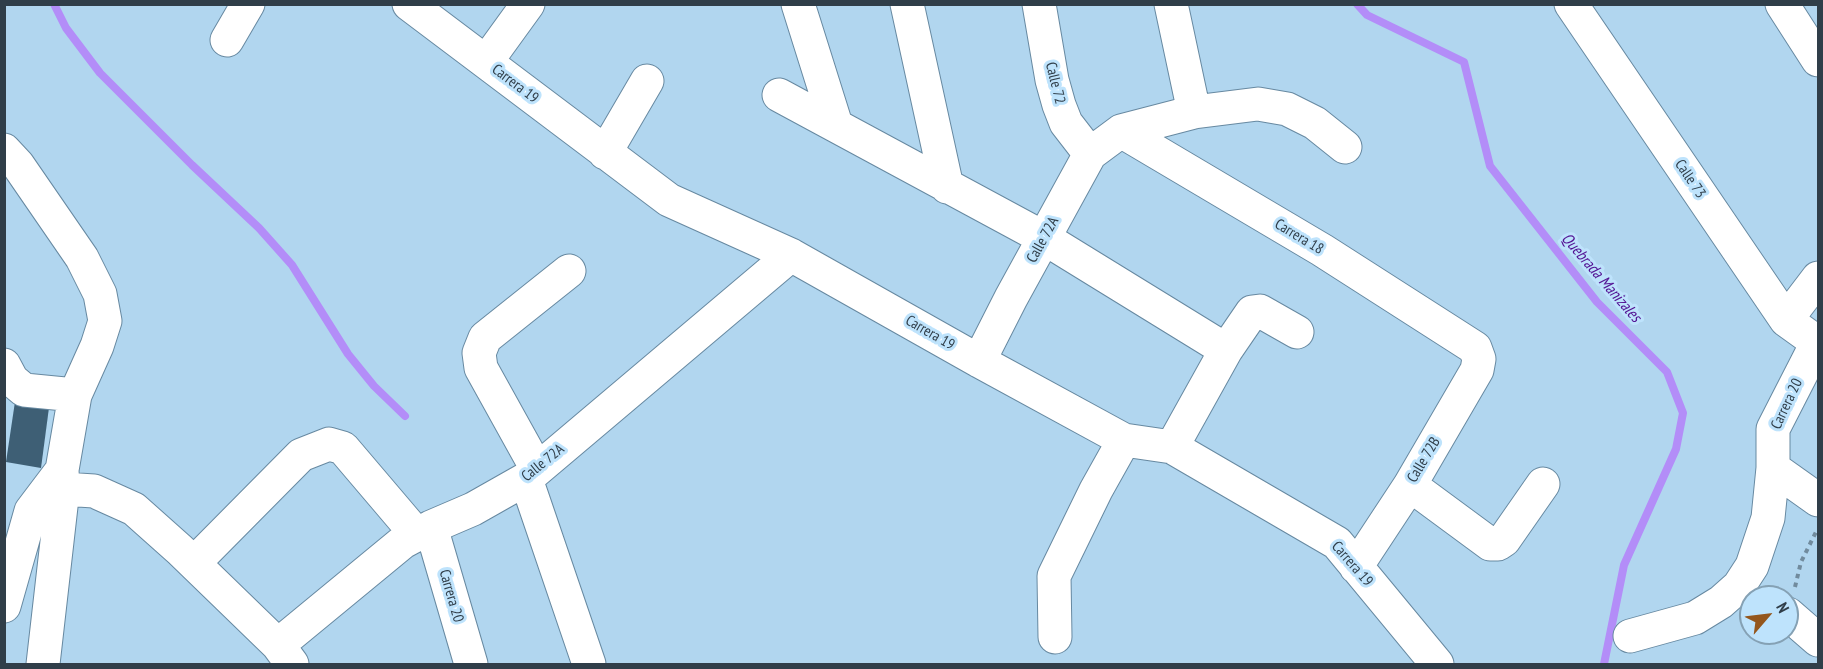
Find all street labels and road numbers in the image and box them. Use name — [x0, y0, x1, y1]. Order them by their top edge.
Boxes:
street label: Calle 72 — [1041, 60, 1069, 106]
street label: Carrera 19 — [488, 61, 542, 107]
street label: Calle 73 — [1671, 156, 1709, 202]
street label: Calle 72A — [1023, 214, 1063, 266]
street label: Carrera 18 — [1271, 215, 1327, 259]
street label: Carrera 19 — [902, 312, 958, 354]
street label: Carrera 20 — [1767, 376, 1807, 432]
street label: Calle 72B — [1404, 434, 1444, 486]
street label: Calle 72A — [518, 440, 568, 486]
street label: Carrera 19 — [1328, 538, 1376, 590]
street label: Carrera 20 — [435, 568, 467, 624]

